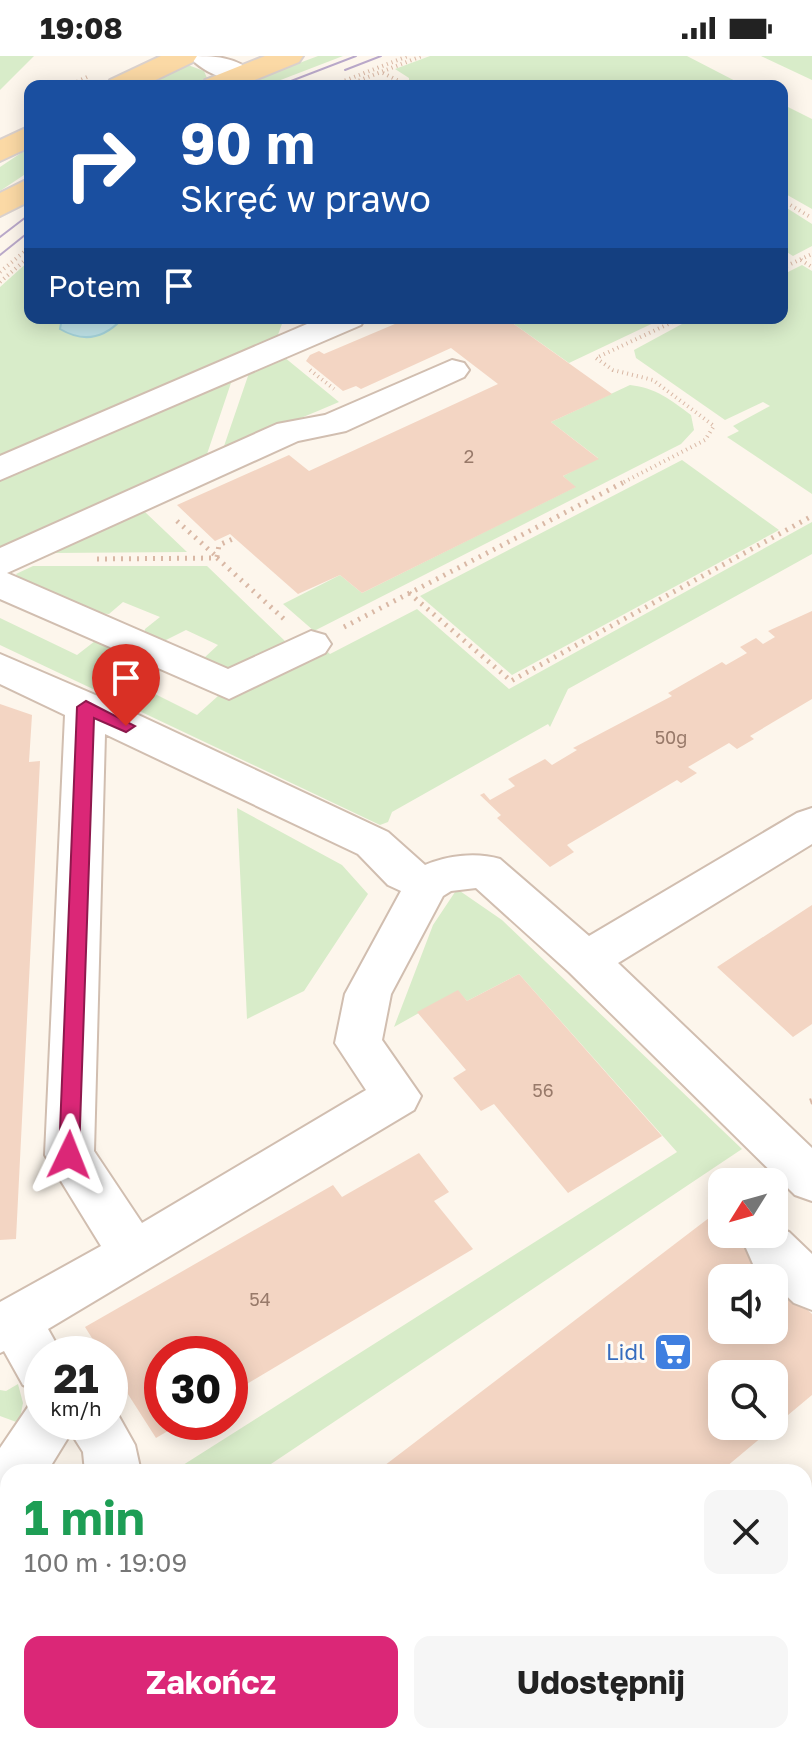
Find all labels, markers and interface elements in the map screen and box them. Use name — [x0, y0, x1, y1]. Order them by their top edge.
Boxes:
text: 19:08 — [40, 10, 123, 46]
text: 90 m — [180, 109, 315, 176]
icon: right — [48, 112, 152, 216]
text: Skręć w prawo — [180, 177, 431, 220]
icon: arrive — [157, 264, 201, 308]
text: Potem — [48, 268, 141, 304]
house number: 2 — [464, 445, 474, 467]
pin — [92, 644, 160, 726]
icon: arrive — [104, 656, 148, 700]
house number: 50g — [655, 726, 687, 748]
house number: 56 — [532, 1079, 554, 1101]
position arrow — [27, 1113, 111, 1197]
north arrow — [708, 1168, 788, 1248]
map controls — [708, 1168, 788, 1440]
button: sound — [708, 1264, 788, 1344]
house number: 54 — [249, 1288, 271, 1310]
supermarket icon: Lidl — [652, 1331, 694, 1373]
speed limit sign: 30 — [144, 1336, 248, 1440]
place label: Lidl — [606, 1338, 645, 1365]
text: 21 — [54, 1354, 99, 1402]
button: search — [708, 1360, 788, 1440]
text: km/h — [51, 1396, 101, 1420]
text: 1 min — [24, 1488, 145, 1546]
button: close — [704, 1490, 788, 1574]
text: 100 m · 19:09 — [24, 1547, 187, 1578]
button: Zakończ — [24, 1636, 398, 1728]
button: Udostępnij — [414, 1636, 788, 1728]

